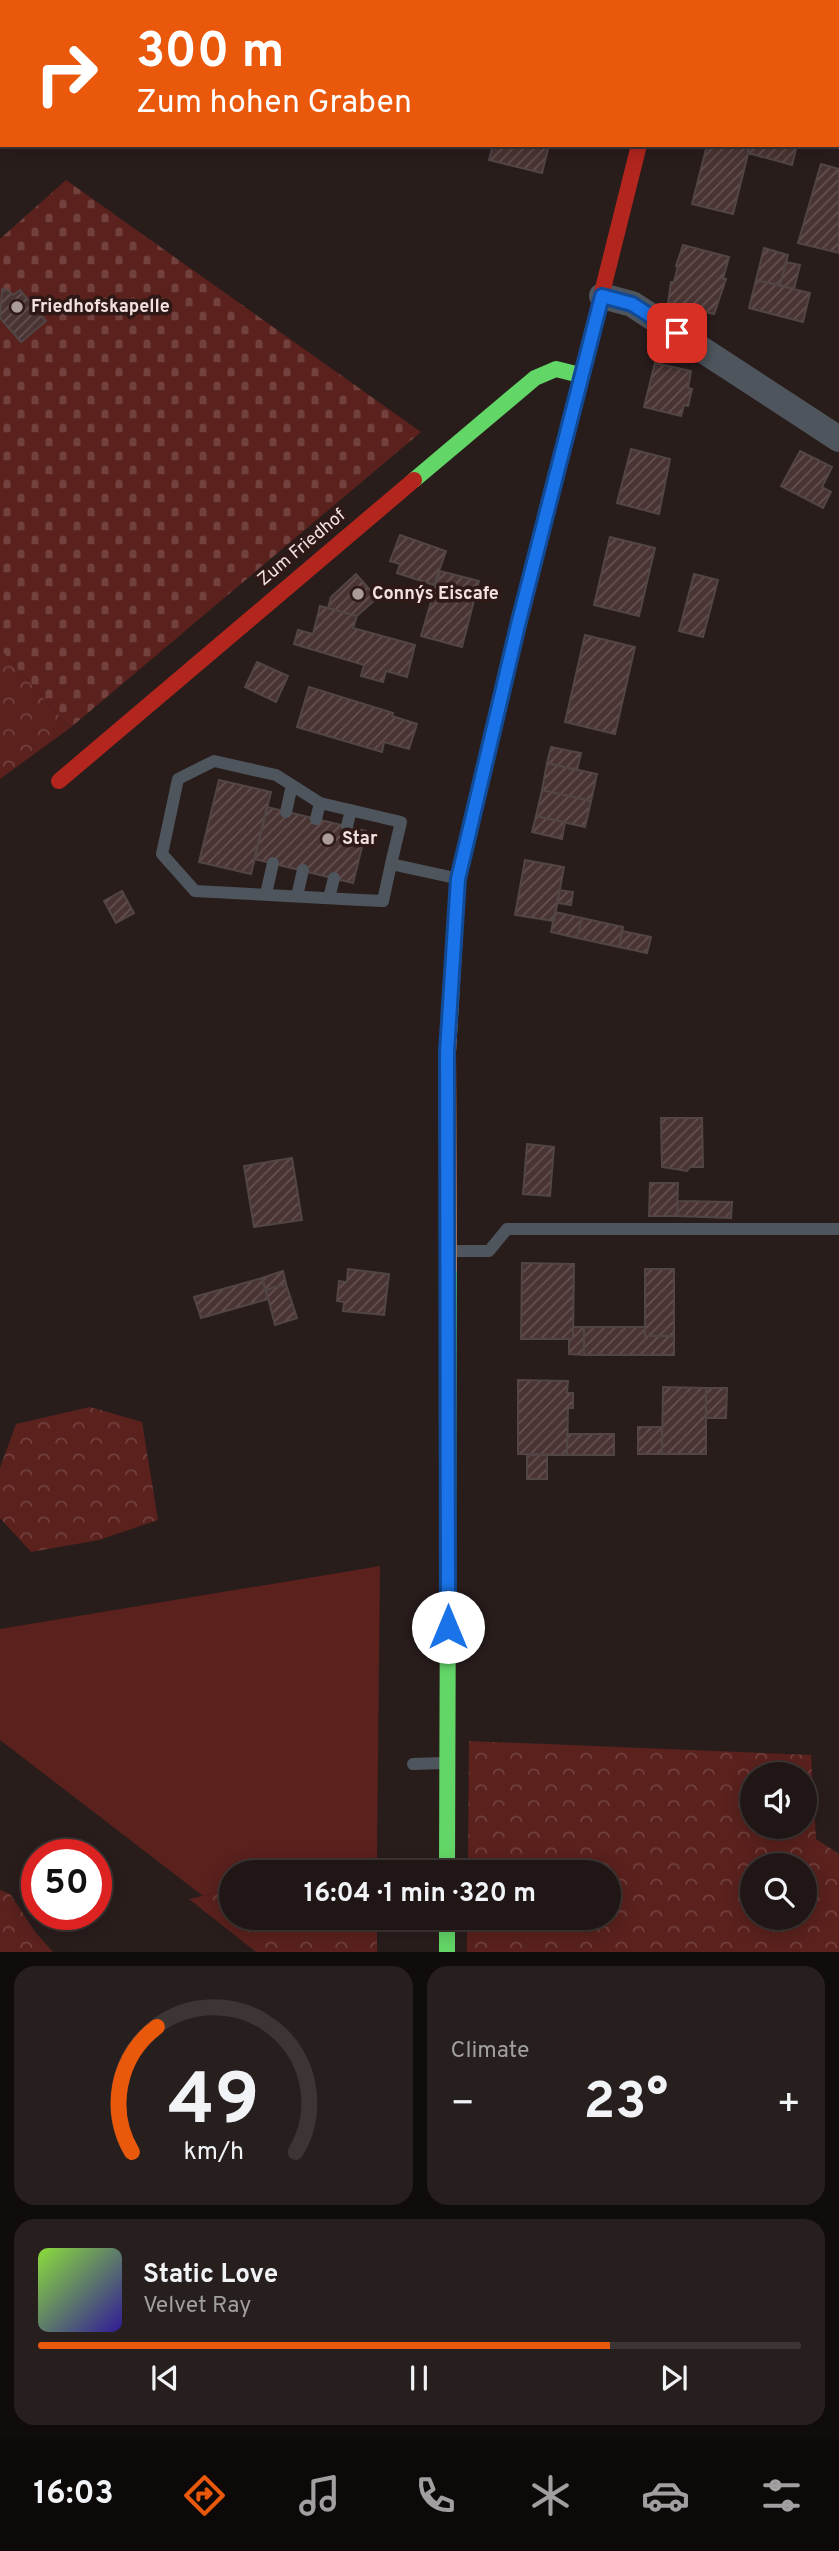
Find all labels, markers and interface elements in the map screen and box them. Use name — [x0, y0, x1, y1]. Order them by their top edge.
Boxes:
text: 300 m — [136, 23, 284, 85]
icon: right — [21, 28, 112, 119]
text: Zum hohen Graben — [136, 84, 412, 124]
place label: Friedhofskapelle — [31, 296, 170, 319]
marker: Friedhofskapelle — [9, 299, 25, 315]
pin — [647, 303, 707, 363]
icon: arrive — [658, 314, 696, 352]
street label: Zum Friedhof — [253, 504, 351, 592]
place label: Conny´s Eiscafe — [372, 583, 499, 606]
marker: Conny´s Eiscafe — [350, 586, 366, 602]
place label: Star — [342, 828, 378, 851]
marker: Star — [320, 831, 336, 847]
position arrow — [411, 1590, 485, 1664]
map controls — [740, 1762, 817, 1930]
button: sound — [740, 1762, 817, 1839]
speed limit sign: 50 — [21, 1839, 112, 1930]
button: search — [740, 1853, 817, 1930]
text: 16:04 · 1 min · 320 m — [304, 1878, 536, 1911]
text: Climate — [451, 2037, 529, 2066]
text: 49 — [167, 2058, 259, 2150]
text: 23° — [583, 2071, 668, 2137]
text: − — [451, 2081, 475, 2130]
text: + — [776, 2081, 801, 2130]
text: km/h — [183, 2136, 244, 2168]
text: Static Love — [143, 2259, 278, 2292]
text: Velvet Ray — [143, 2292, 251, 2321]
icon: previous — [146, 2359, 184, 2397]
icon: pause — [400, 2359, 438, 2397]
icon: next — [655, 2359, 693, 2397]
icon: directions — [180, 2471, 229, 2520]
icon: music — [295, 2471, 344, 2520]
icon: phone — [411, 2471, 460, 2520]
icon: climate — [526, 2471, 575, 2520]
icon: car — [641, 2471, 690, 2520]
icon: filters — [757, 2471, 806, 2520]
text: 16:03 — [33, 2475, 114, 2515]

